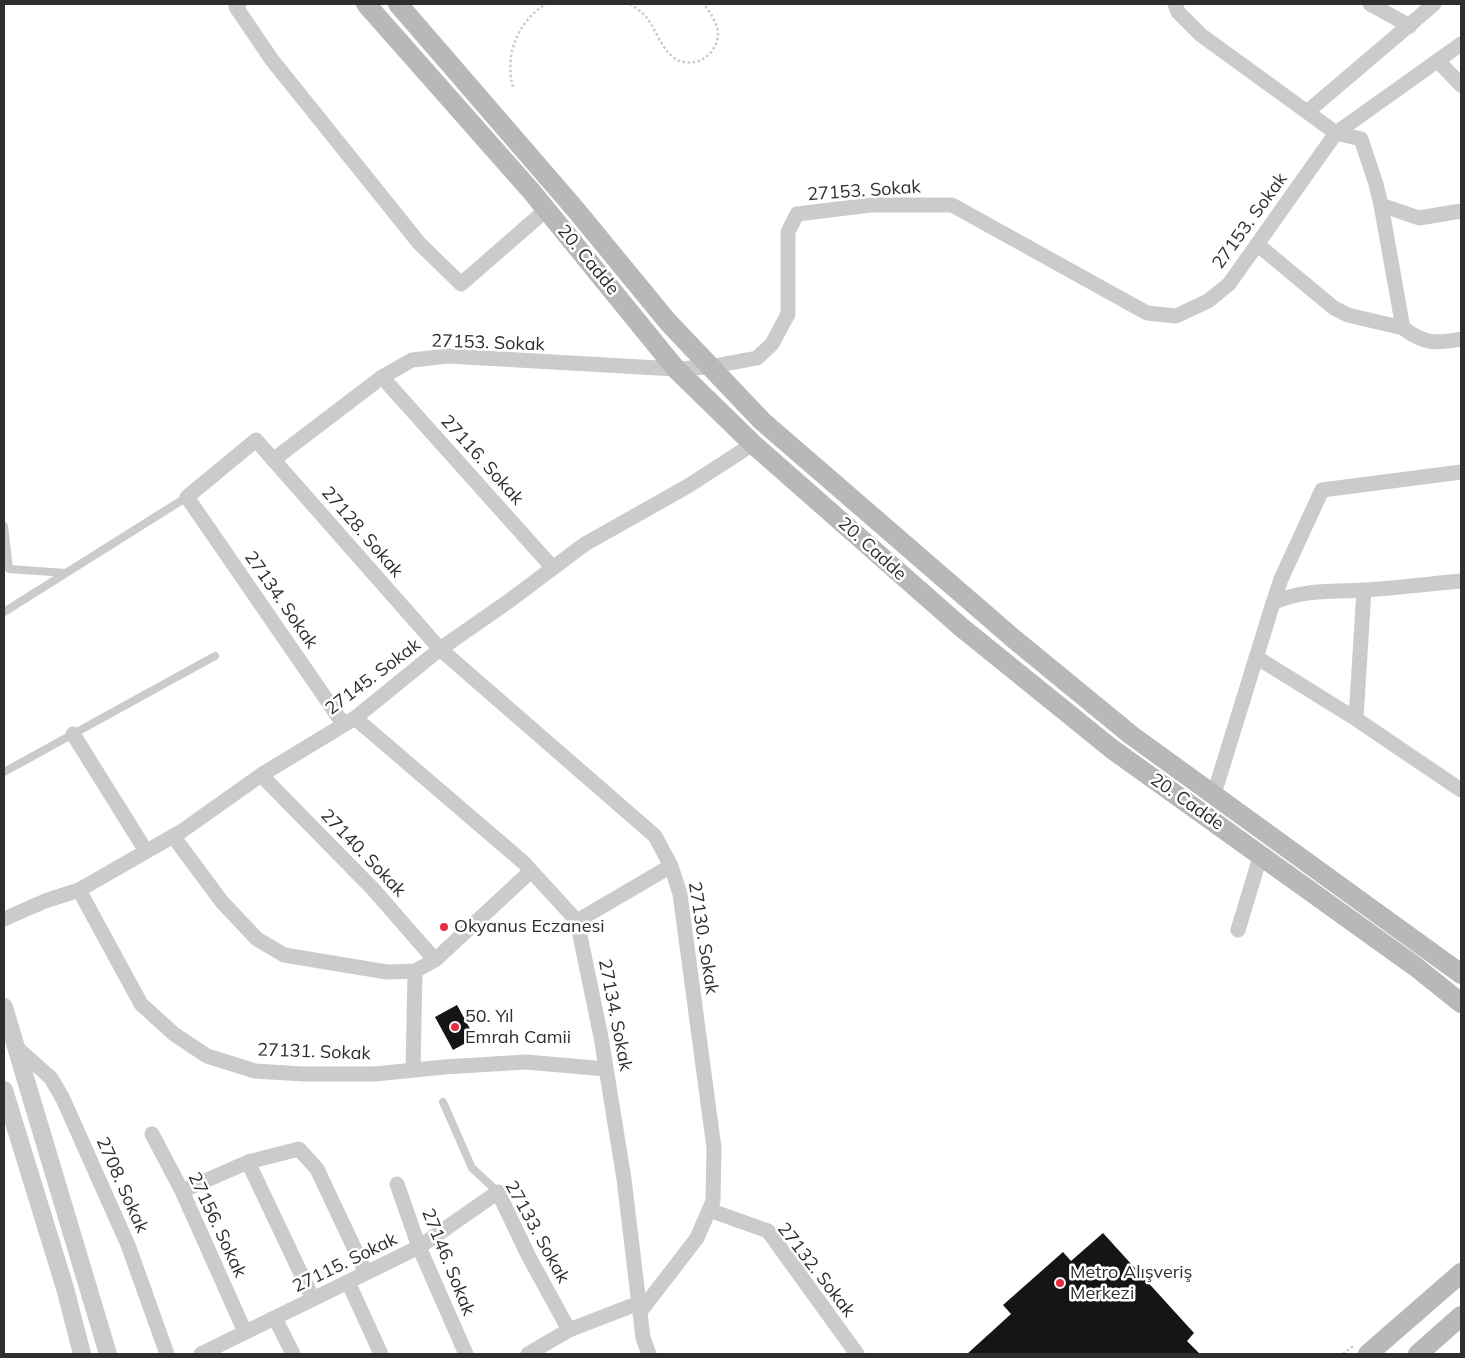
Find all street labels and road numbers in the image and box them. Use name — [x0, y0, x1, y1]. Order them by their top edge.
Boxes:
street label: 27153. Sokak — [1208, 169, 1292, 273]
street label: 27153. Sokak — [807, 176, 921, 206]
street label: 20. Cadde — [553, 221, 623, 299]
street label: 27153. Sokak — [431, 330, 545, 356]
street label: 27116. Sokak — [436, 411, 528, 509]
street label: 27128. Sokak — [317, 482, 407, 582]
street label: 20. Cadde — [833, 513, 911, 585]
street label: 27134. Sokak — [240, 547, 322, 653]
street label: 27145. Sokak — [321, 634, 425, 720]
street label: 20. Cadde — [1146, 769, 1228, 835]
street label: 27140. Sokak — [316, 805, 410, 901]
street label: 27130. Sokak — [683, 880, 723, 996]
street label: 27134. Sokak — [594, 957, 636, 1073]
street label: 27131. Sokak — [257, 1039, 371, 1065]
street label: 2708. Sokak — [91, 1134, 153, 1236]
street label: 27156. Sokak — [183, 1169, 251, 1281]
street label: 27133. Sokak — [500, 1177, 574, 1287]
street label: 27146. Sokak — [417, 1205, 479, 1319]
street label: 27132. Sokak — [773, 1219, 859, 1321]
street label: 27115. Sokak — [289, 1228, 401, 1298]

